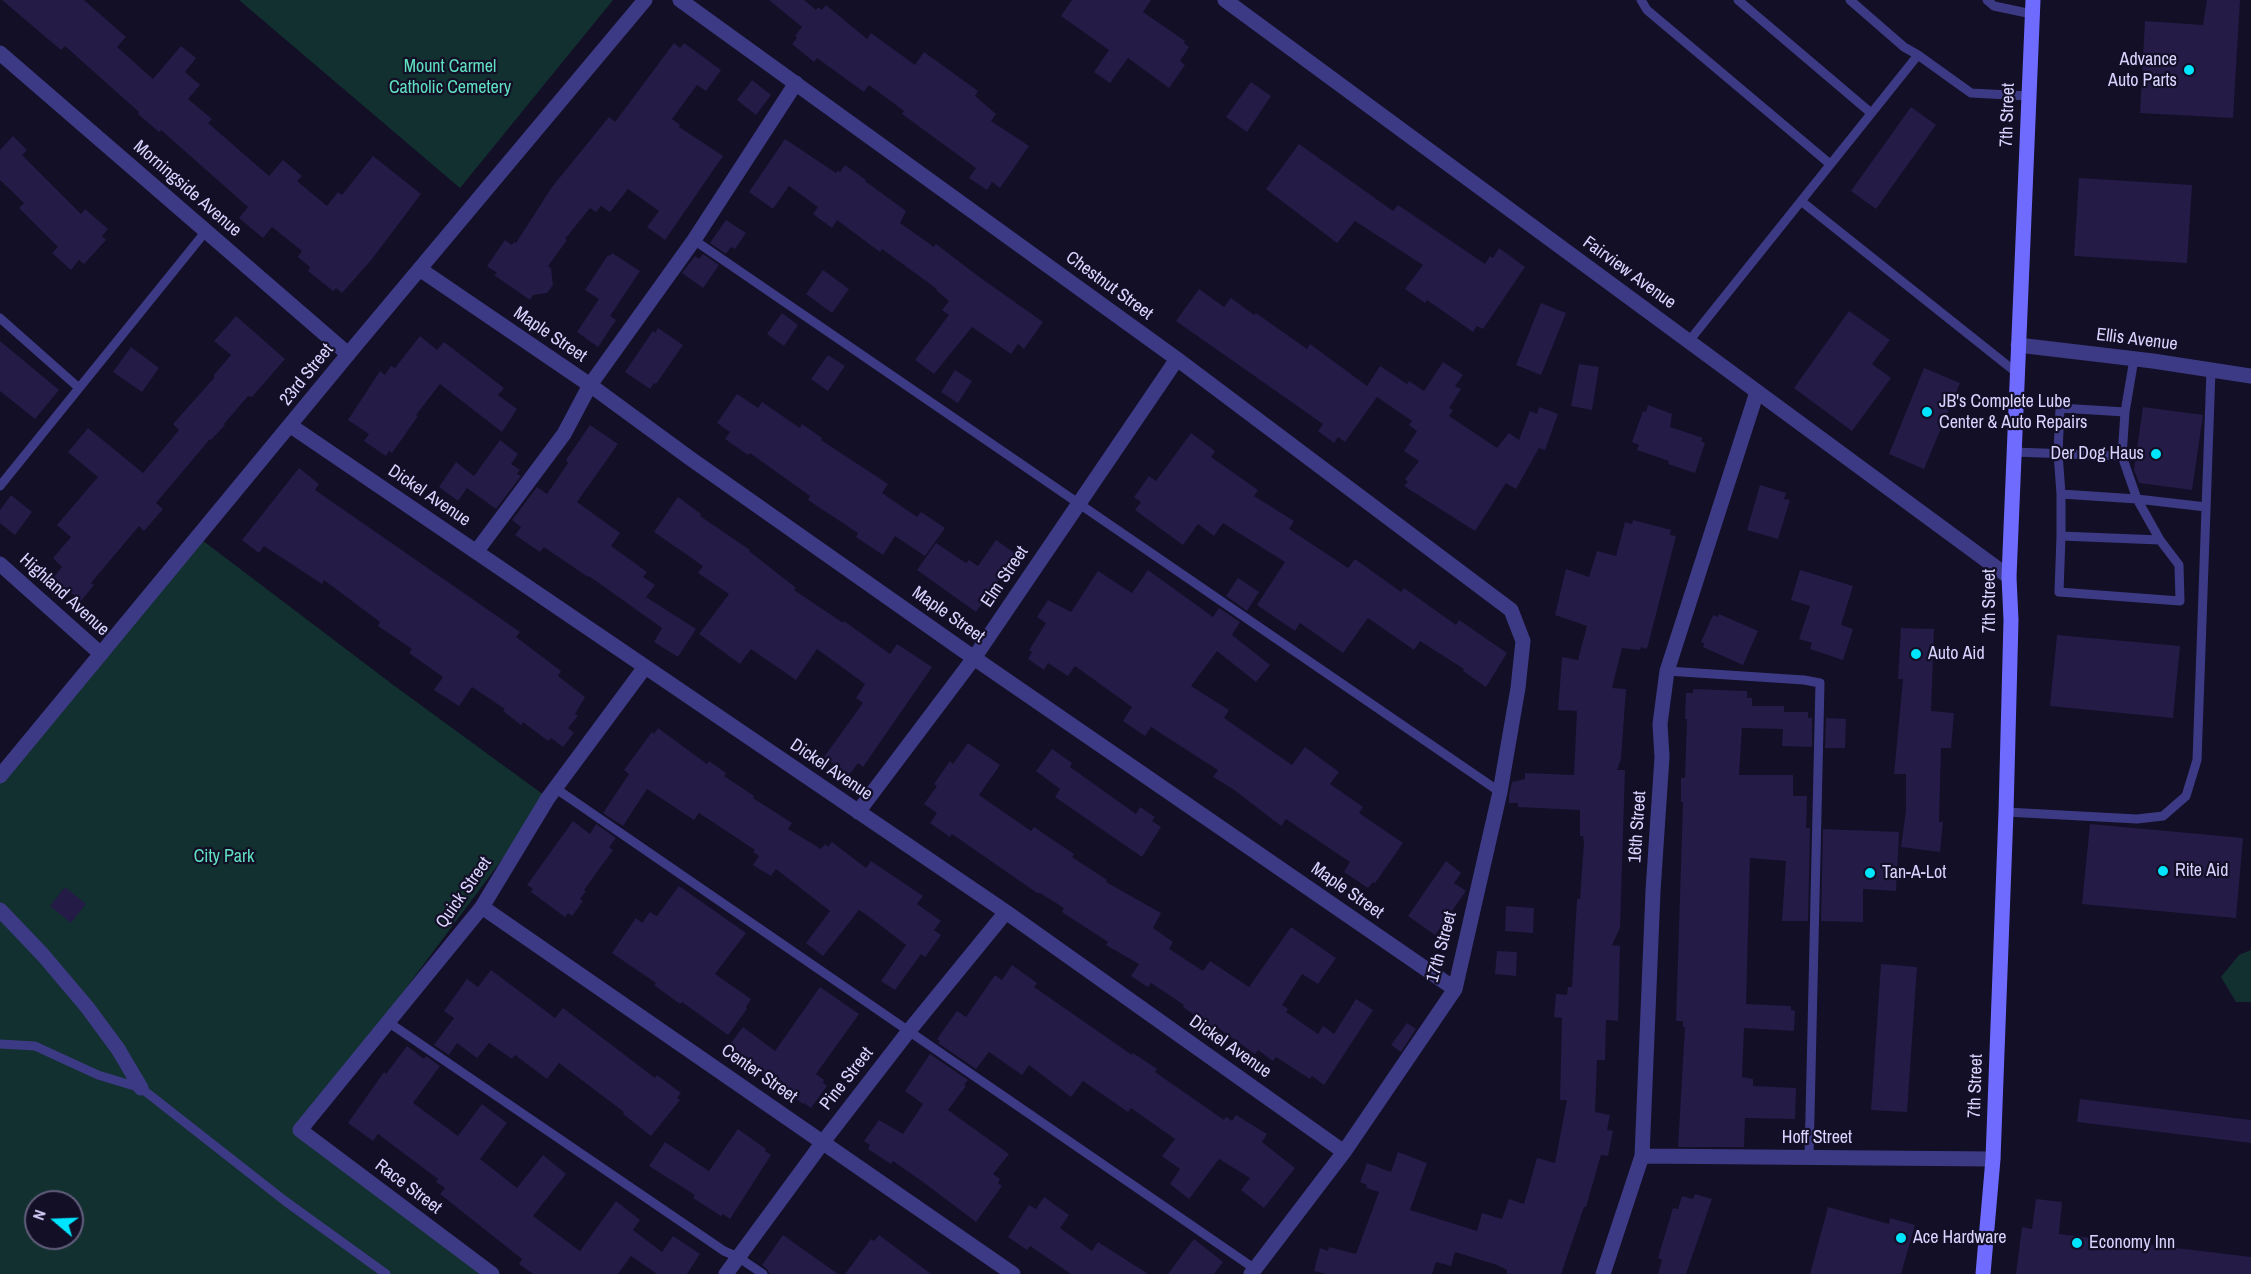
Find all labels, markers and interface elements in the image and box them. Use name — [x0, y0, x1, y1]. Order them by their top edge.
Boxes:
place label: Advance Auto Parts — [2108, 49, 2177, 92]
park label: Mount Carmel Catholic Cemetery — [389, 56, 511, 98]
marker: Advance Auto Parts — [2182, 63, 2196, 77]
street label: 7th Street — [1996, 83, 2020, 147]
street label: Morningside Avenue — [129, 136, 245, 242]
street label: Fairview Avenue — [1578, 232, 1680, 314]
street label: Chestnut Street — [1061, 247, 1157, 325]
street label: Maple Street — [509, 303, 591, 367]
street label: Ellis Avenue — [2095, 324, 2179, 356]
street label: 23rd Street — [276, 340, 338, 410]
place label: JB's Complete Lube Center & Auto Repairs — [1939, 391, 2087, 434]
marker: JB's Complete Lube Center & Auto Repairs — [1920, 405, 1934, 419]
place label: Der Dog Haus — [2050, 443, 2144, 465]
marker: Der Dog Haus — [2149, 447, 2163, 461]
street label: Dickel Avenue — [384, 461, 474, 531]
street label: Elm Street — [977, 542, 1033, 612]
street label: Highland Avenue — [15, 549, 113, 641]
street label: 7th Street — [1979, 569, 2001, 633]
street label: Maple Street — [908, 582, 988, 648]
place label: Auto Aid — [1928, 643, 1985, 665]
marker: Auto Aid — [1909, 647, 1923, 661]
street label: Dickel Avenue — [786, 735, 876, 805]
street label: 16th Street — [1625, 790, 1651, 864]
park label: City Park — [194, 846, 254, 868]
street label: Quick Street — [432, 853, 496, 933]
street label: Maple Street — [1307, 858, 1387, 924]
place label: Rite Aid — [2175, 860, 2228, 882]
place label: Tan-A-Lot — [1882, 862, 1946, 884]
marker: Rite Aid — [2156, 864, 2170, 878]
marker: Tan-A-Lot — [1863, 866, 1877, 880]
street label: 17th Street — [1422, 909, 1462, 985]
street label: Dickel Avenue — [1185, 1011, 1275, 1083]
street label: Center Street — [717, 1040, 801, 1108]
street label: Pine Street — [816, 1043, 878, 1115]
street label: 7th Street — [1964, 1054, 1988, 1118]
street label: Hoff Street — [1782, 1127, 1852, 1149]
street label: Race Street — [370, 1155, 446, 1219]
north arrow — [24, 1190, 84, 1250]
text: N — [27, 1207, 51, 1223]
place label: Ace Hardware — [1913, 1227, 2007, 1249]
marker: Ace Hardware — [1894, 1231, 1908, 1245]
place label: Economy Inn — [2089, 1232, 2175, 1254]
marker: Economy Inn — [2070, 1236, 2084, 1250]

